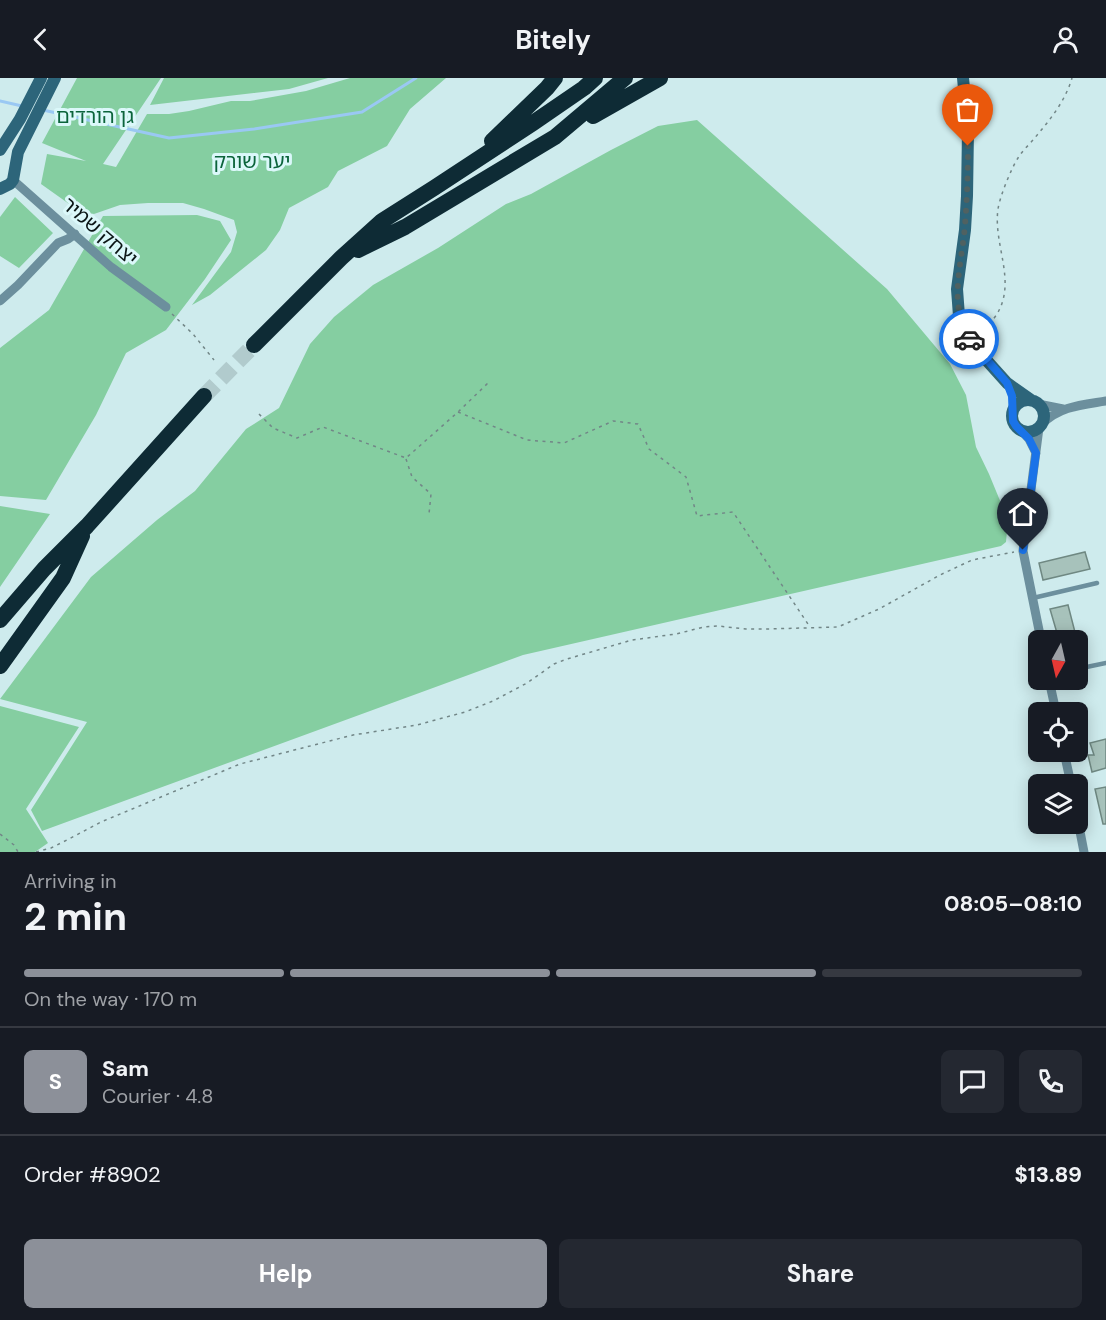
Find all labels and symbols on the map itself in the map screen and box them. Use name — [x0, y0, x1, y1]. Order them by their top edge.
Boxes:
pin — [942, 84, 993, 146]
park label: גן הורדים — [56, 103, 135, 129]
park label: יער שורק — [214, 148, 290, 174]
street label: יצחק שמיר — [57, 191, 143, 271]
courier — [939, 309, 999, 369]
pin — [997, 488, 1048, 550]
north arrow — [1028, 630, 1088, 690]

